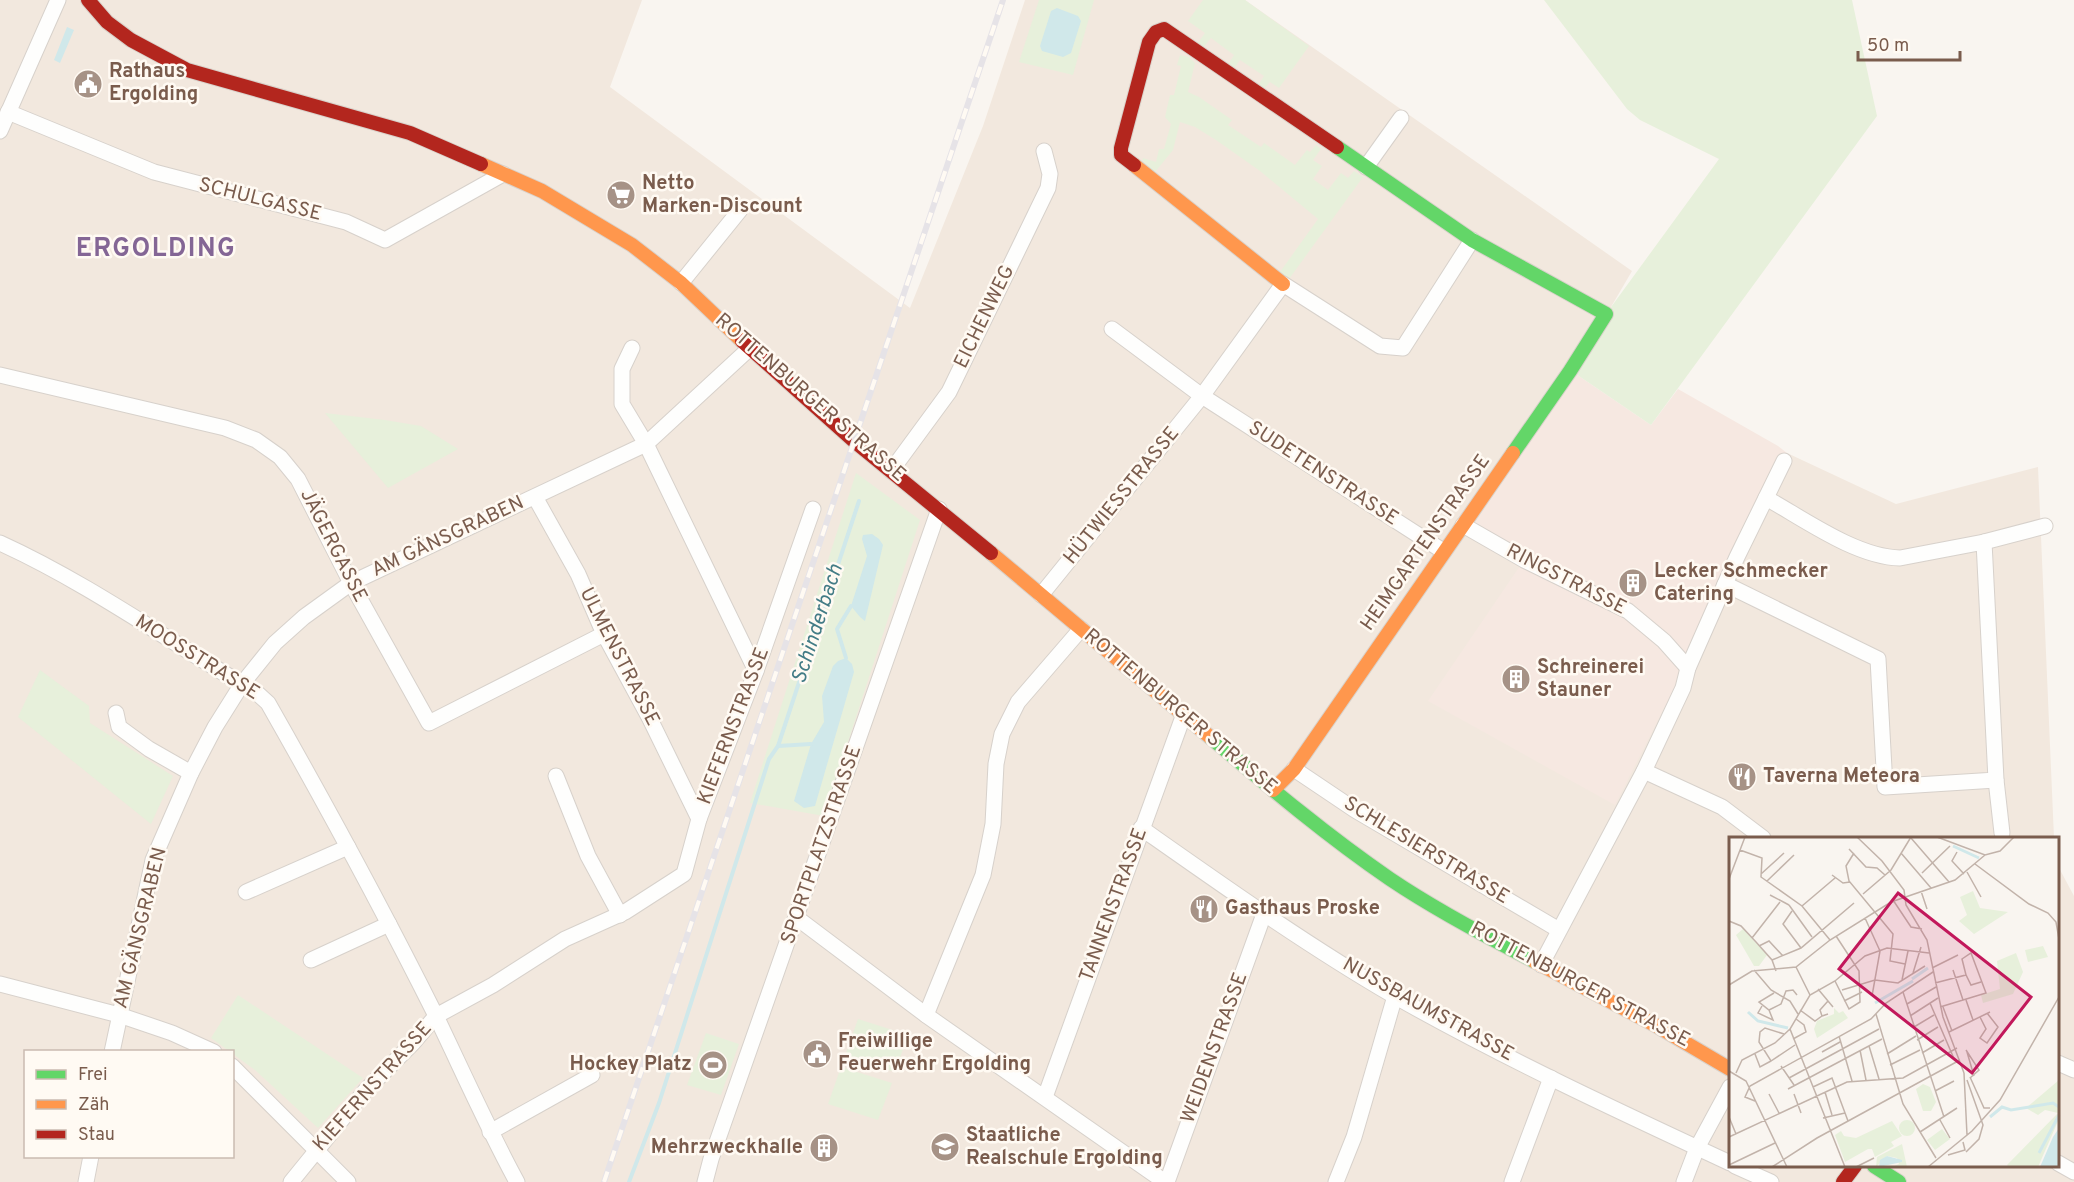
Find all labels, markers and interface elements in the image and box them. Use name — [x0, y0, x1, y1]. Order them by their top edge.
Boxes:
scale bar — [1858, 24, 1960, 62]
text: 50 m — [1867, 35, 1909, 58]
place label: Rathaus Ergolding — [109, 59, 198, 108]
public building icon: Rathaus Ergolding — [72, 68, 104, 100]
place label: Netto Marken-Discount — [642, 171, 803, 220]
street label: SCHULGASSE — [196, 172, 324, 228]
supermarket icon: Netto Marken-Discount — [605, 179, 637, 211]
district label: ERGOLDING — [76, 233, 236, 266]
street label: EICHENWEG — [949, 261, 1021, 373]
street label: ROTTENBURGER STRASSE — [709, 308, 911, 488]
street label: SUDETENSTRASSE — [1243, 416, 1403, 532]
street label: HÜTWIESSTRASSE — [1058, 421, 1186, 570]
street label: HEIMGARTENSTRASSE — [1355, 450, 1497, 636]
street label: JÄGERGASSE — [293, 484, 374, 607]
street label: AM GÄNSGRABEN — [367, 489, 528, 584]
street label: RINGSTRASSE — [1501, 539, 1631, 621]
place label: Lecker Schmecker Catering — [1654, 559, 1828, 608]
water label: Schinderbach — [786, 560, 850, 687]
building icon: Lecker Schmecker Catering — [1617, 567, 1649, 599]
street label: ULMENSTRASSE — [573, 583, 665, 731]
street label: MOOSSTRASSE — [130, 609, 264, 707]
street label: ROTTENBURGER STRASSE — [1078, 623, 1282, 801]
street label: KIEFERNSTRASSE — [692, 644, 776, 808]
place label: Schreinerei Stauner — [1537, 655, 1644, 704]
building icon: Schreinerei Stauner — [1500, 663, 1532, 695]
street label: SPORTPLATZSTRASSE — [776, 742, 868, 948]
restaurant icon: Taverna Meteora — [1726, 761, 1758, 793]
place label: Taverna Meteora — [1763, 764, 1920, 790]
street label: SCHLESIERSTRASSE — [1338, 791, 1514, 911]
street label: TANNENSTRASSE — [1074, 825, 1154, 985]
inset map — [1729, 837, 2059, 1167]
street label: AM GÄNSGRABEN — [107, 844, 174, 1011]
restaurant icon: Gasthaus Proske — [1188, 893, 1220, 925]
place label: Gasthaus Proske — [1225, 896, 1380, 922]
street label: ROTTENBURGER STRASSE — [1466, 916, 1694, 1054]
street label: NUSSBAUMSTRASSE — [1338, 952, 1518, 1068]
street label: WEIDENSTRASSE — [1176, 969, 1254, 1127]
street label: KIEFERNSTRASSE — [308, 1017, 438, 1157]
place label: Freiwillige Feuerwehr Ergolding — [838, 1029, 1031, 1078]
public building icon: Freiwillige Feuerwehr Ergolding — [801, 1038, 833, 1070]
sports icon: Hockey Platz — [697, 1049, 729, 1081]
legend — [24, 1050, 234, 1158]
place label: Hockey Platz — [570, 1052, 692, 1078]
text: Frei — [78, 1064, 108, 1087]
text: Zäh — [78, 1094, 109, 1117]
place label: Staatliche Realschule Ergolding — [966, 1123, 1163, 1172]
text: Stau — [78, 1124, 115, 1147]
school or university icon: Staatliche Realschule Ergolding — [929, 1131, 961, 1163]
building icon: Mehrzweckhalle — [808, 1132, 840, 1164]
place label: Mehrzweckhalle — [651, 1135, 803, 1161]

